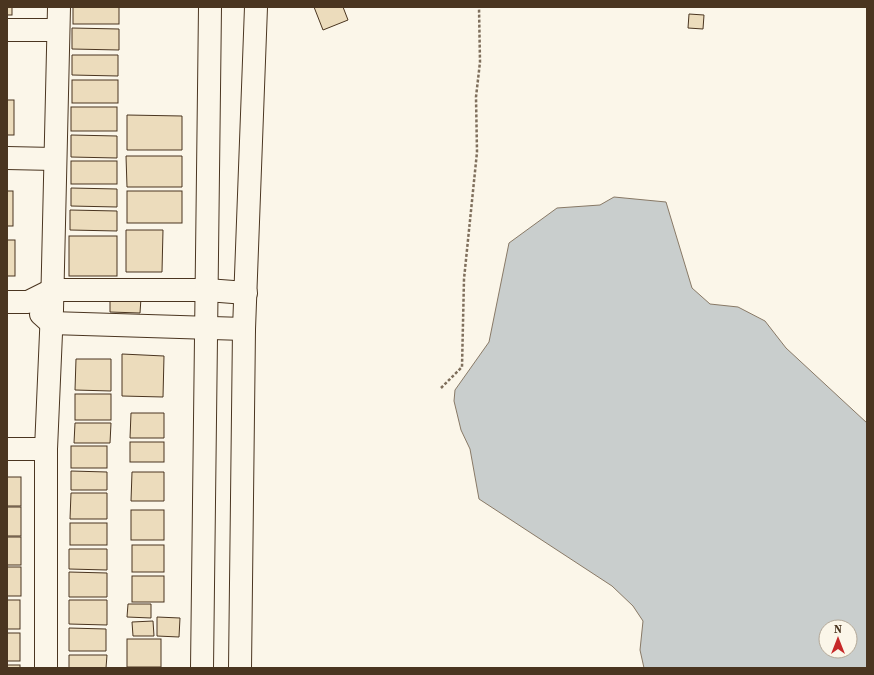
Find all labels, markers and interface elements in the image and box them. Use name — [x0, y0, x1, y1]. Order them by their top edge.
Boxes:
north arrow — [818, 619, 858, 659]
text: N — [834, 622, 842, 637]

